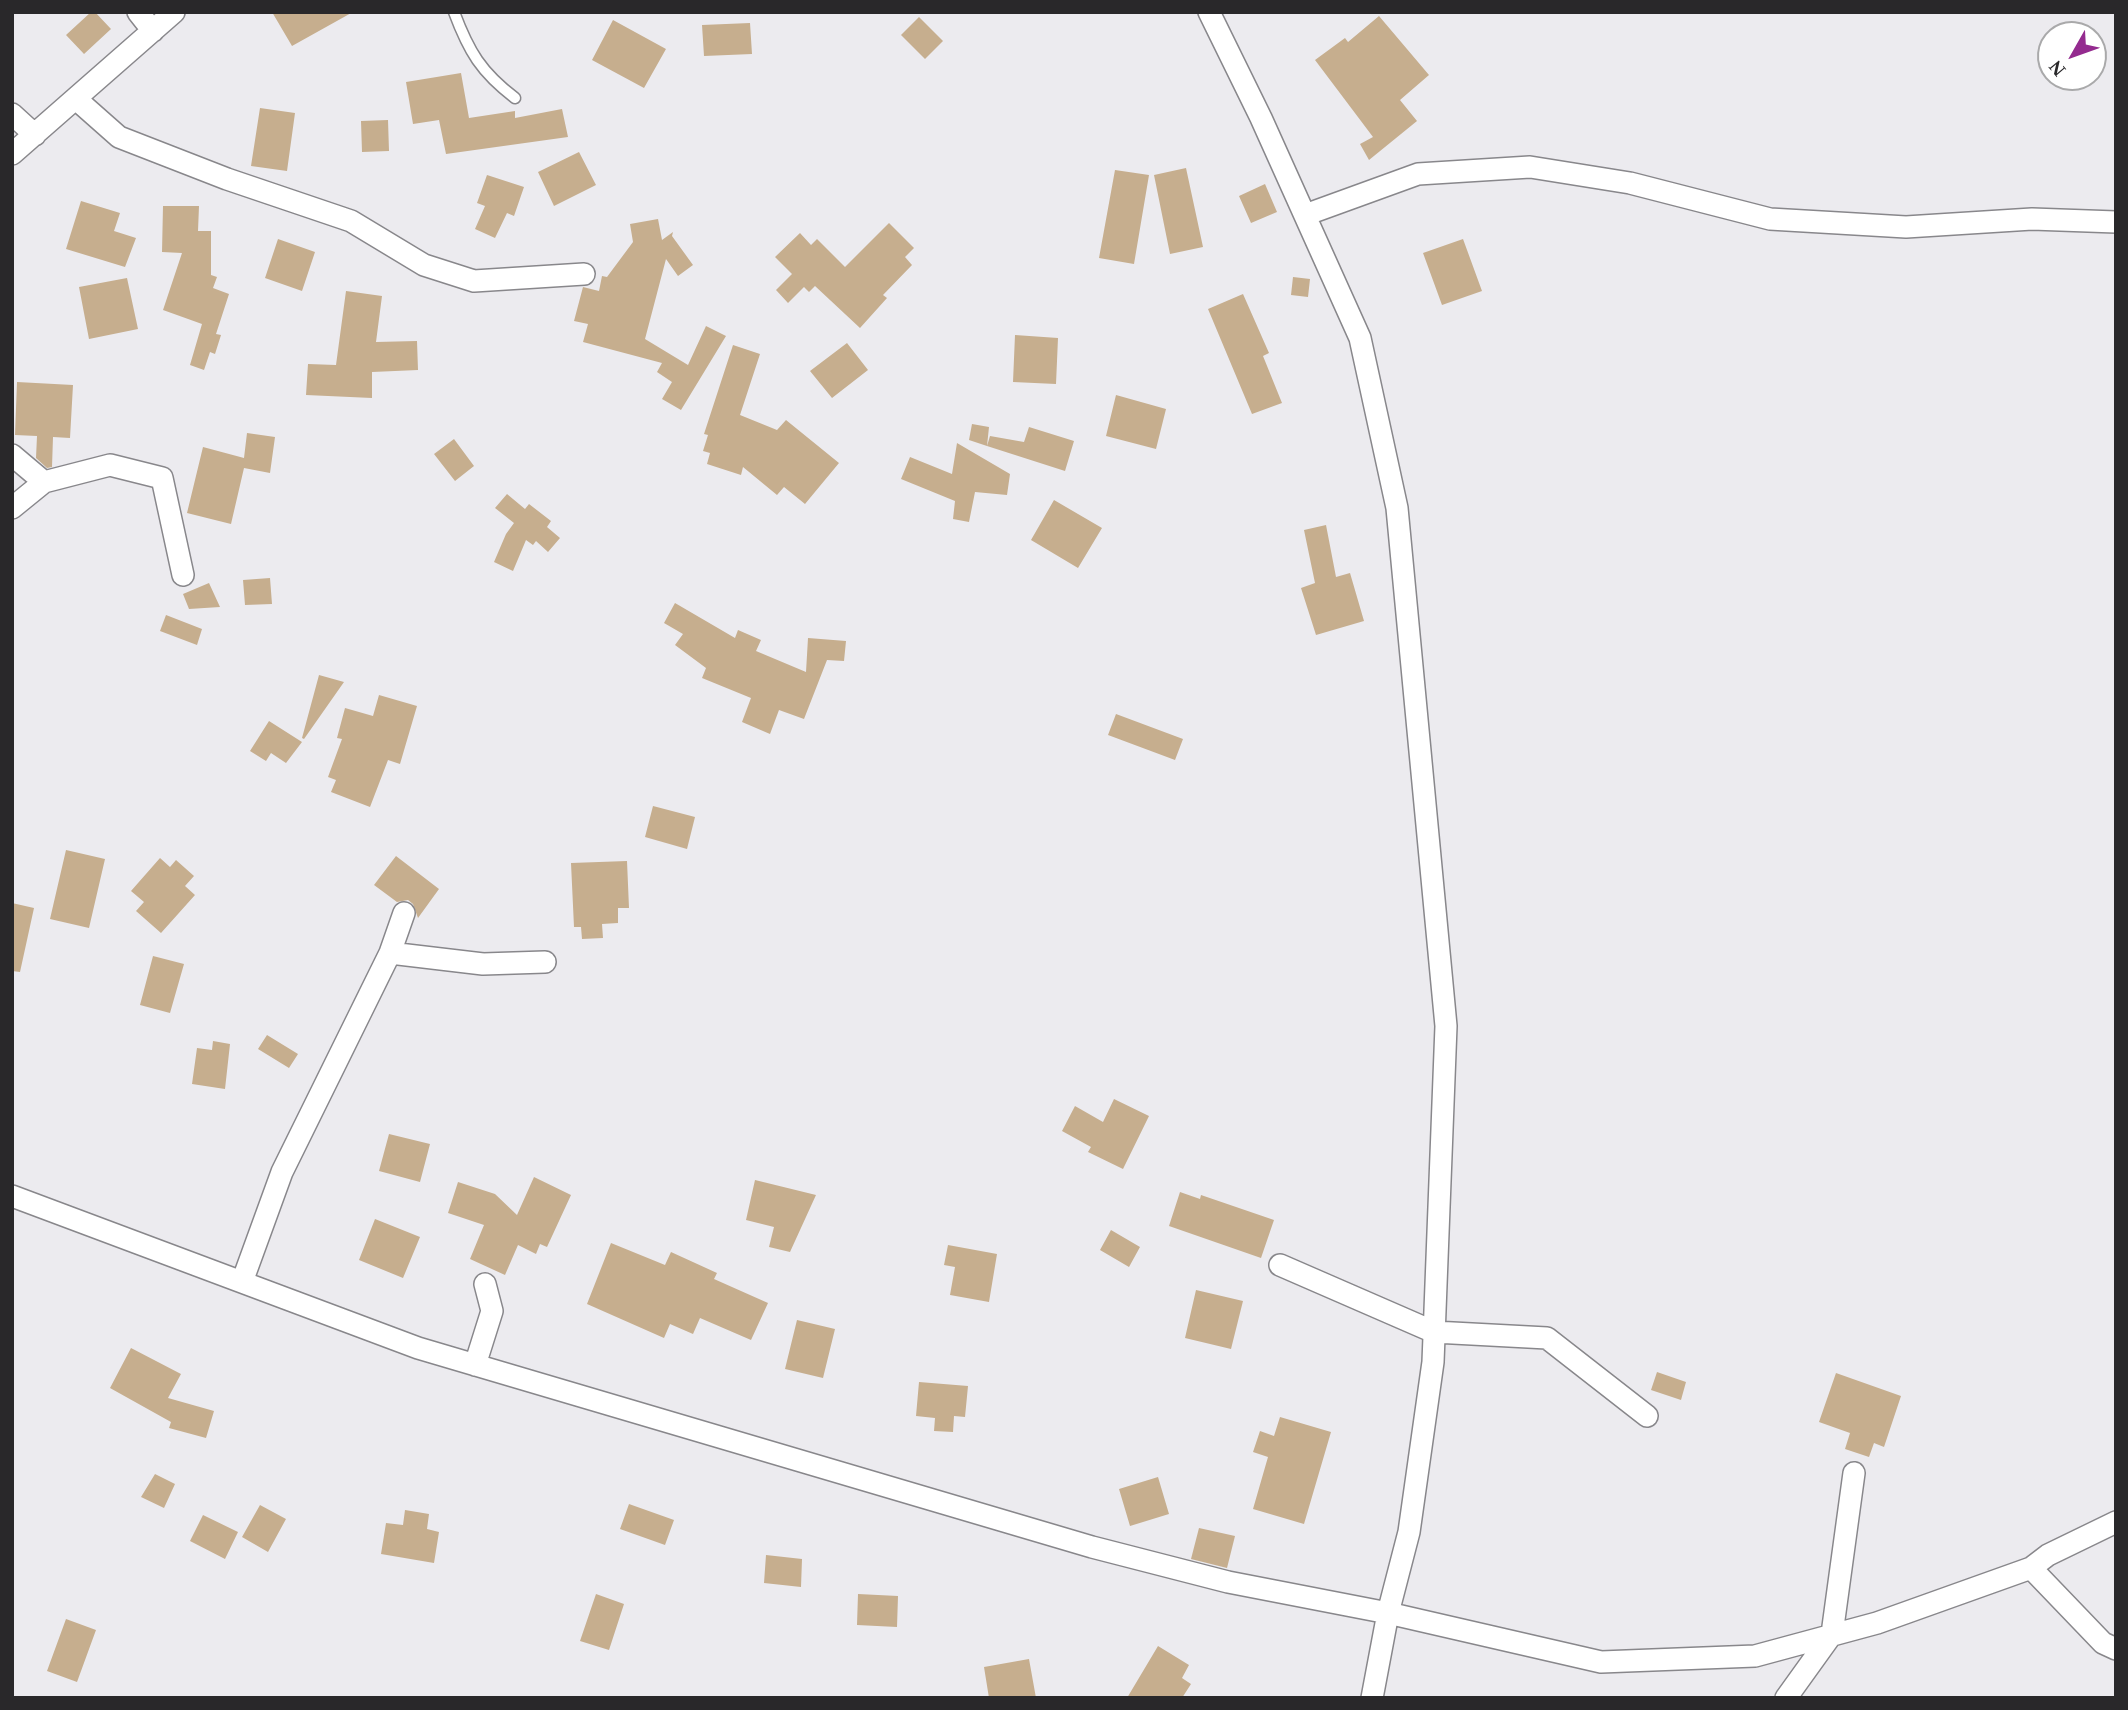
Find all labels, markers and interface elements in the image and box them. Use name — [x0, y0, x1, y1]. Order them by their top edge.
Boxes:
north arrow — [2037, 21, 2107, 91]
text: N — [2045, 57, 2070, 81]

